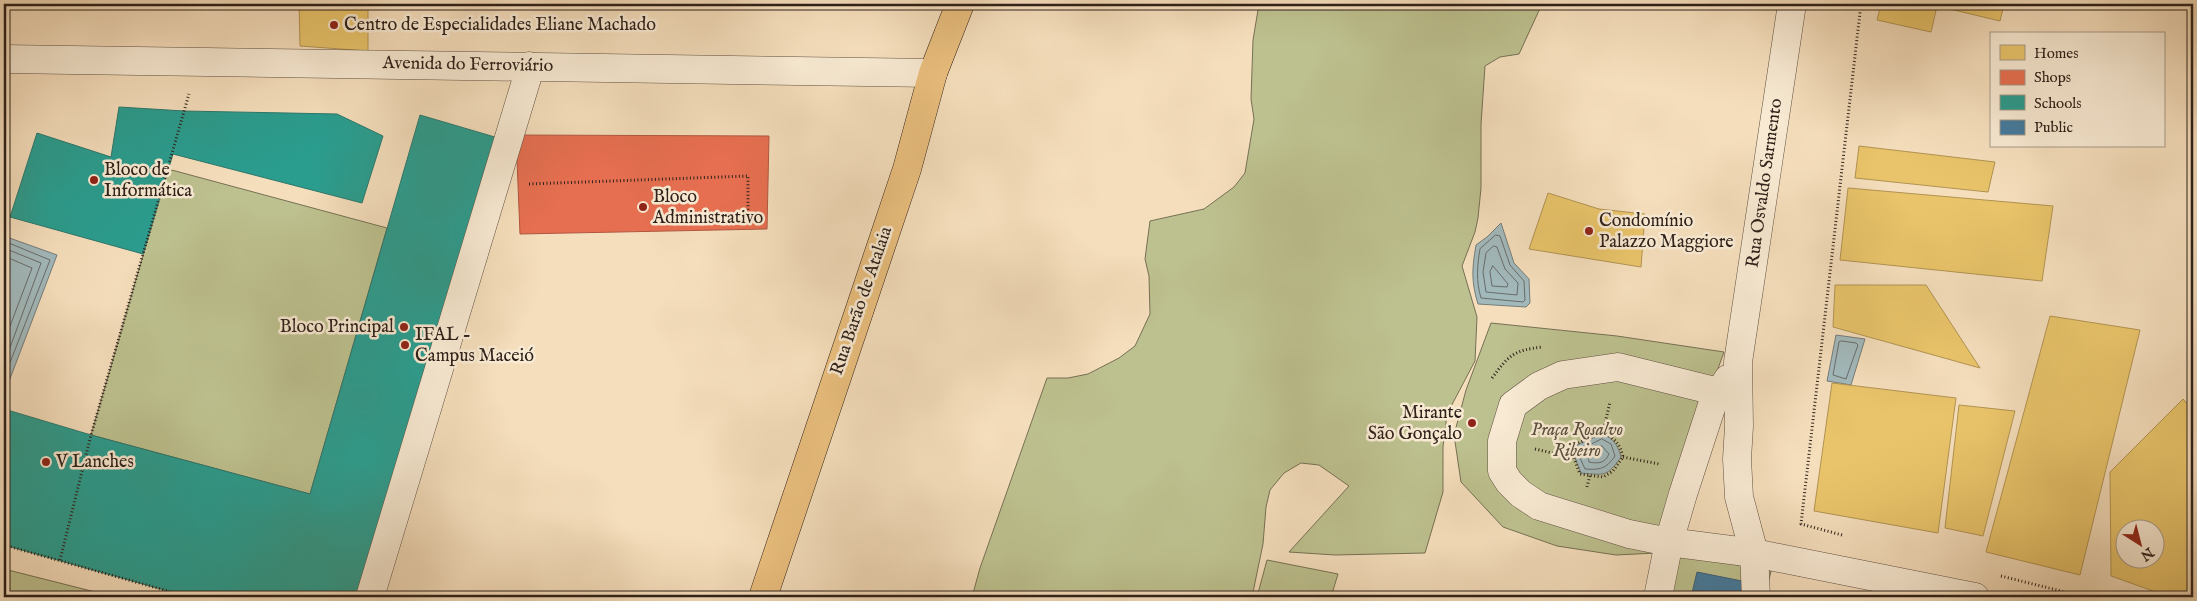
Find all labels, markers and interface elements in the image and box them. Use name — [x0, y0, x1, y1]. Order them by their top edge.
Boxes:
place label: Centro de Especialidades Eliane Machado — [344, 14, 656, 37]
marker: Centro de Especialidades Eliane Machado — [328, 19, 340, 31]
legend — [1990, 32, 2164, 148]
text: Homes — [2034, 44, 2078, 63]
street label: Avenida do Ferroviário — [381, 52, 554, 78]
text: Shops — [2034, 68, 2071, 87]
text: Schools — [2034, 94, 2082, 113]
street label: Rua Osvaldo Sarmento — [1742, 97, 1788, 269]
text: Public — [2034, 118, 2073, 137]
place label: Bloco de Informática — [104, 159, 192, 203]
marker: Bloco de Informática — [88, 174, 100, 186]
place label: Bloco Administrativo — [652, 186, 763, 230]
marker: Bloco Administrativo — [637, 201, 649, 213]
place label: Condomínio Palazzo Maggiore — [1599, 210, 1734, 254]
street label: Rua Barão de Atalaia — [826, 224, 898, 378]
marker: Condomínio Palazzo Maggiore — [1583, 225, 1595, 237]
place label: Bloco Principal — [280, 316, 394, 339]
marker: Bloco Principal — [398, 321, 410, 333]
place label: IFAL - Campus Maceió — [415, 324, 534, 368]
marker: IFAL - Campus Maceió — [399, 339, 411, 351]
place label: Mirante São Gonçalo — [1368, 402, 1462, 446]
marker: Mirante São Gonçalo — [1466, 417, 1478, 429]
park label: Praça Rosalvo Ribeiro — [1531, 419, 1623, 463]
place label: V Lanches — [55, 451, 134, 474]
marker: V Lanches — [40, 456, 52, 468]
north arrow — [2114, 518, 2164, 568]
text: N — [2137, 542, 2158, 565]

